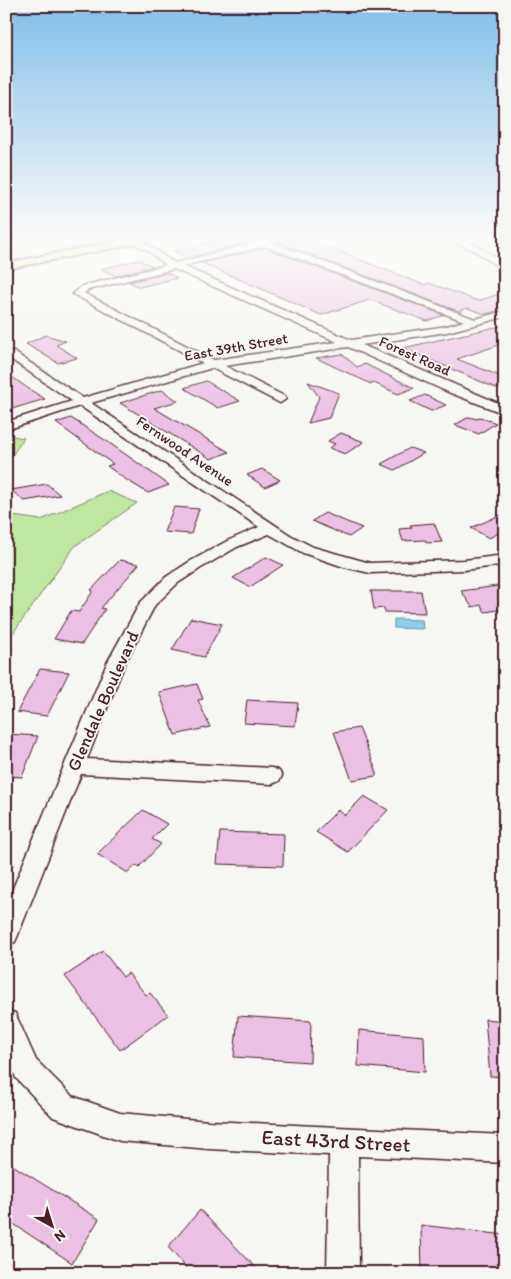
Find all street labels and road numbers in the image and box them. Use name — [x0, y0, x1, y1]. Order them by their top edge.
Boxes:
street label: East 39th Street — [183, 329, 290, 365]
street label: Forest Road — [376, 332, 454, 380]
street label: Fernwood Avenue — [133, 412, 237, 490]
street label: Glendale Boulevard — [62, 627, 144, 774]
street label: East 43rd Street — [261, 1124, 411, 1157]

